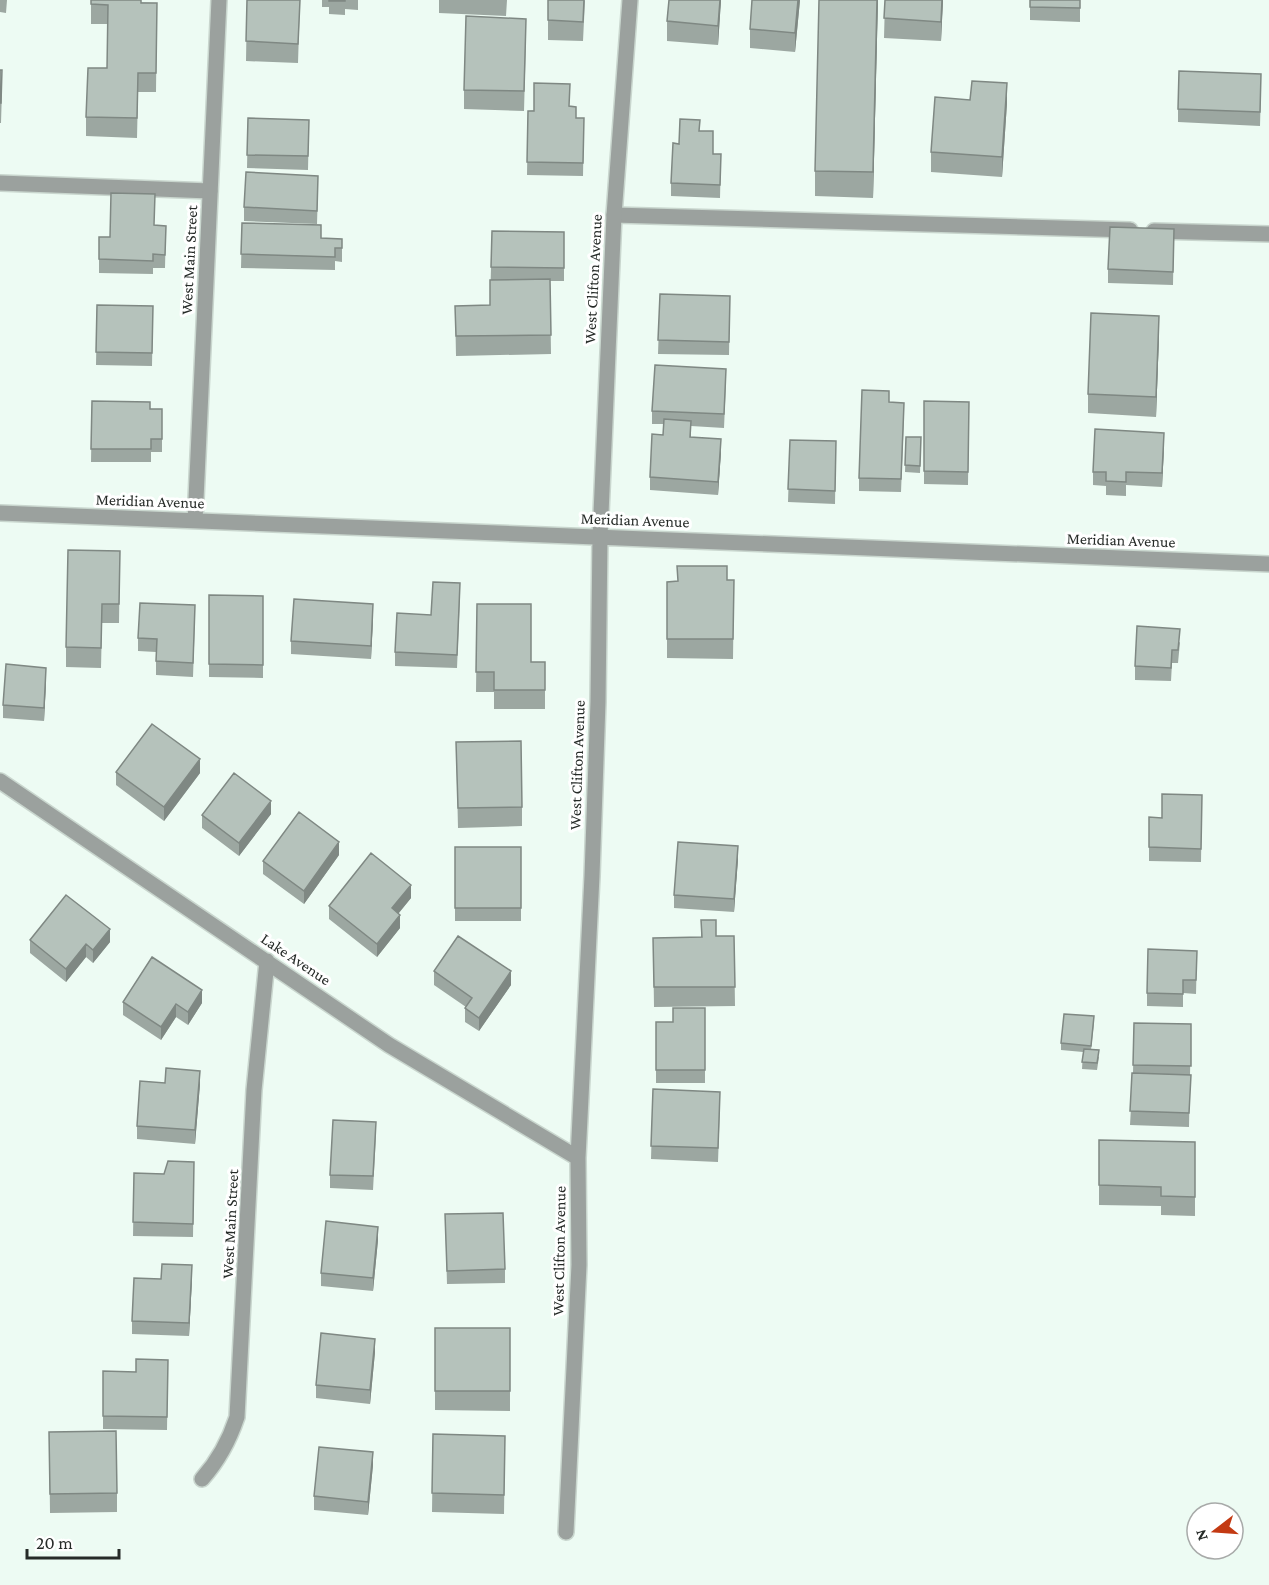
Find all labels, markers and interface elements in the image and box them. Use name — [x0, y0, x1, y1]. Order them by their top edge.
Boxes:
street label: West Main Street — [178, 204, 200, 315]
street label: West Clifton Avenue — [581, 214, 605, 344]
street label: Meridian Avenue — [95, 491, 205, 511]
street label: Meridian Avenue — [580, 510, 690, 530]
street label: Meridian Avenue — [1066, 530, 1176, 550]
street label: West Clifton Avenue — [566, 700, 588, 830]
street label: Lake Avenue — [258, 930, 334, 988]
street label: West Main Street — [219, 1168, 241, 1279]
street label: West Clifton Avenue — [549, 1186, 569, 1316]
north arrow — [1185, 1501, 1245, 1561]
scale bar — [27, 1522, 118, 1560]
text: N — [1191, 1527, 1211, 1543]
text: 20 m — [36, 1533, 73, 1553]

